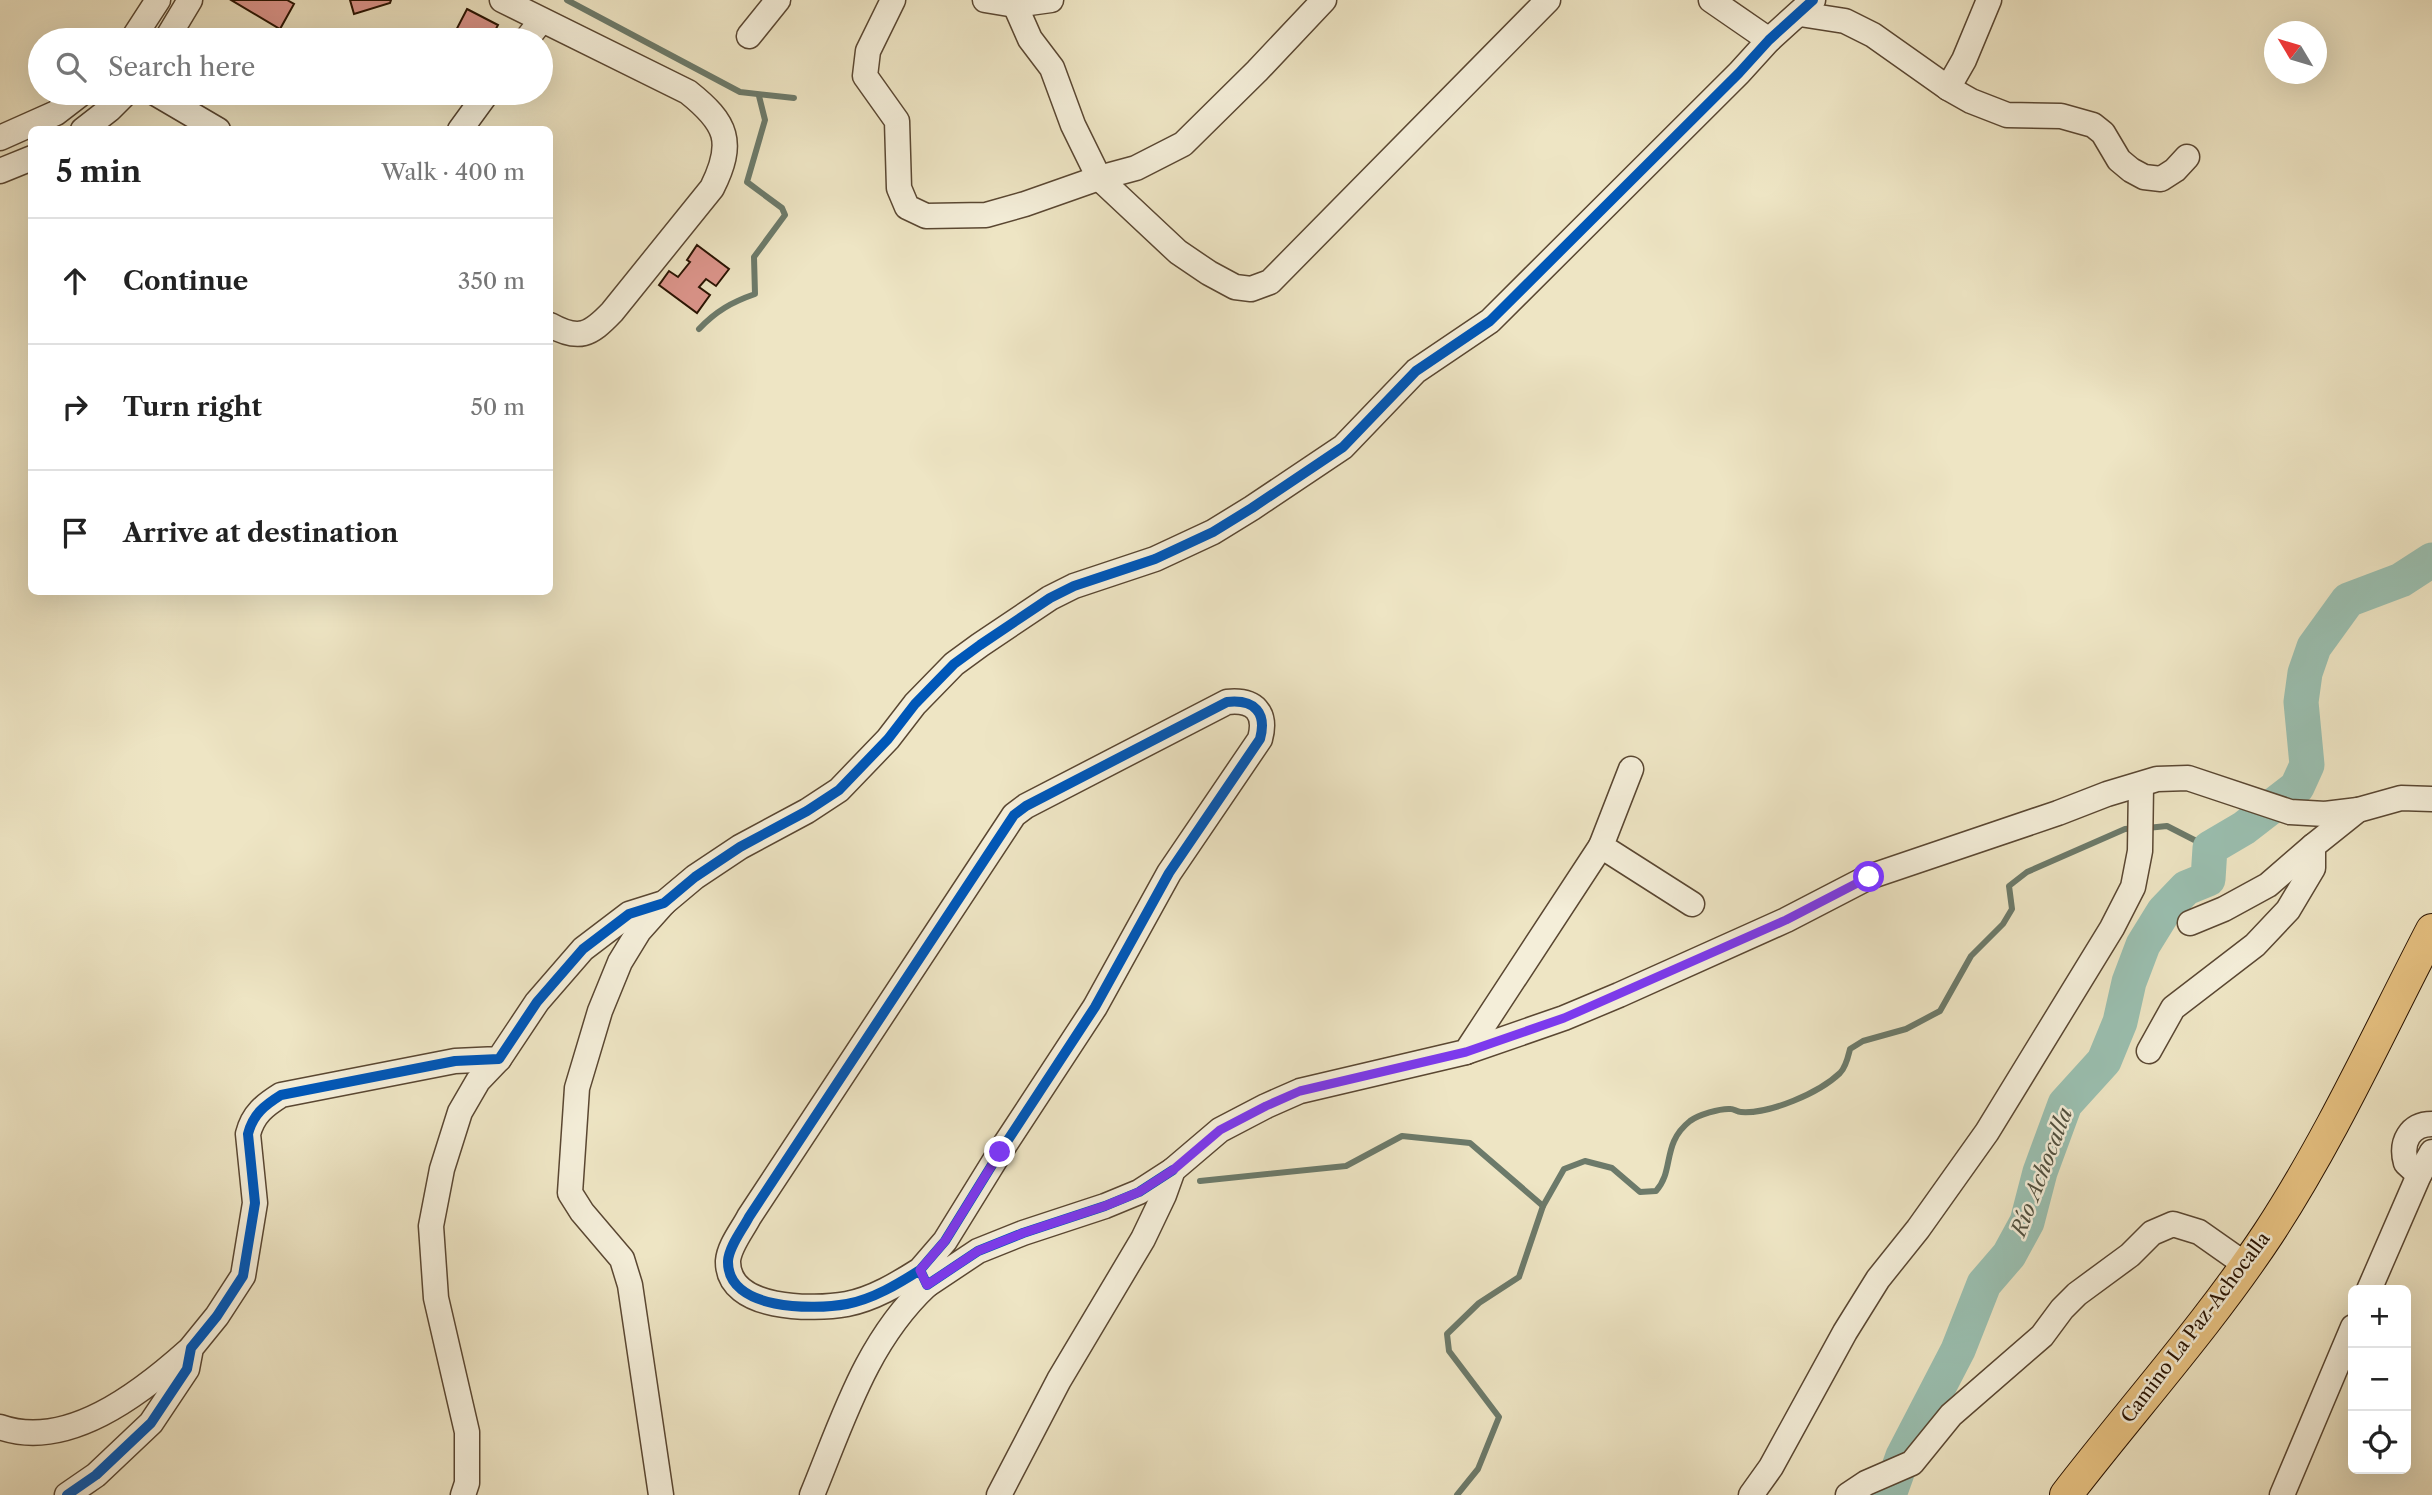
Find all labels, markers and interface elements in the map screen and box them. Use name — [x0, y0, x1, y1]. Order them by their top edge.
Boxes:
north arrow — [2264, 21, 2327, 84]
search box — [28, 28, 553, 105]
icon: search — [52, 48, 90, 86]
text: Search here — [108, 51, 255, 83]
text: 5 min — [56, 153, 141, 190]
text: Walk · 400 m — [381, 158, 525, 186]
icon: ahead — [56, 262, 94, 300]
text: Continue — [123, 265, 248, 297]
text: 350 m — [458, 267, 525, 295]
icon: right — [56, 388, 94, 426]
text: Turn right — [123, 391, 262, 423]
text: 50 m — [470, 393, 525, 421]
icon: arrive — [56, 514, 94, 552]
text: Arrive at destination — [123, 517, 398, 549]
route start — [1853, 861, 1884, 892]
water label: Río Achocalla — [2005, 1104, 2078, 1241]
route end — [984, 1136, 1015, 1167]
street label: Camino La Paz-Achocalla — [2116, 1227, 2275, 1427]
map controls — [2348, 1285, 2411, 1474]
button: + — [2348, 1285, 2411, 1348]
button: − — [2348, 1348, 2411, 1411]
button: locate — [2348, 1411, 2411, 1474]

